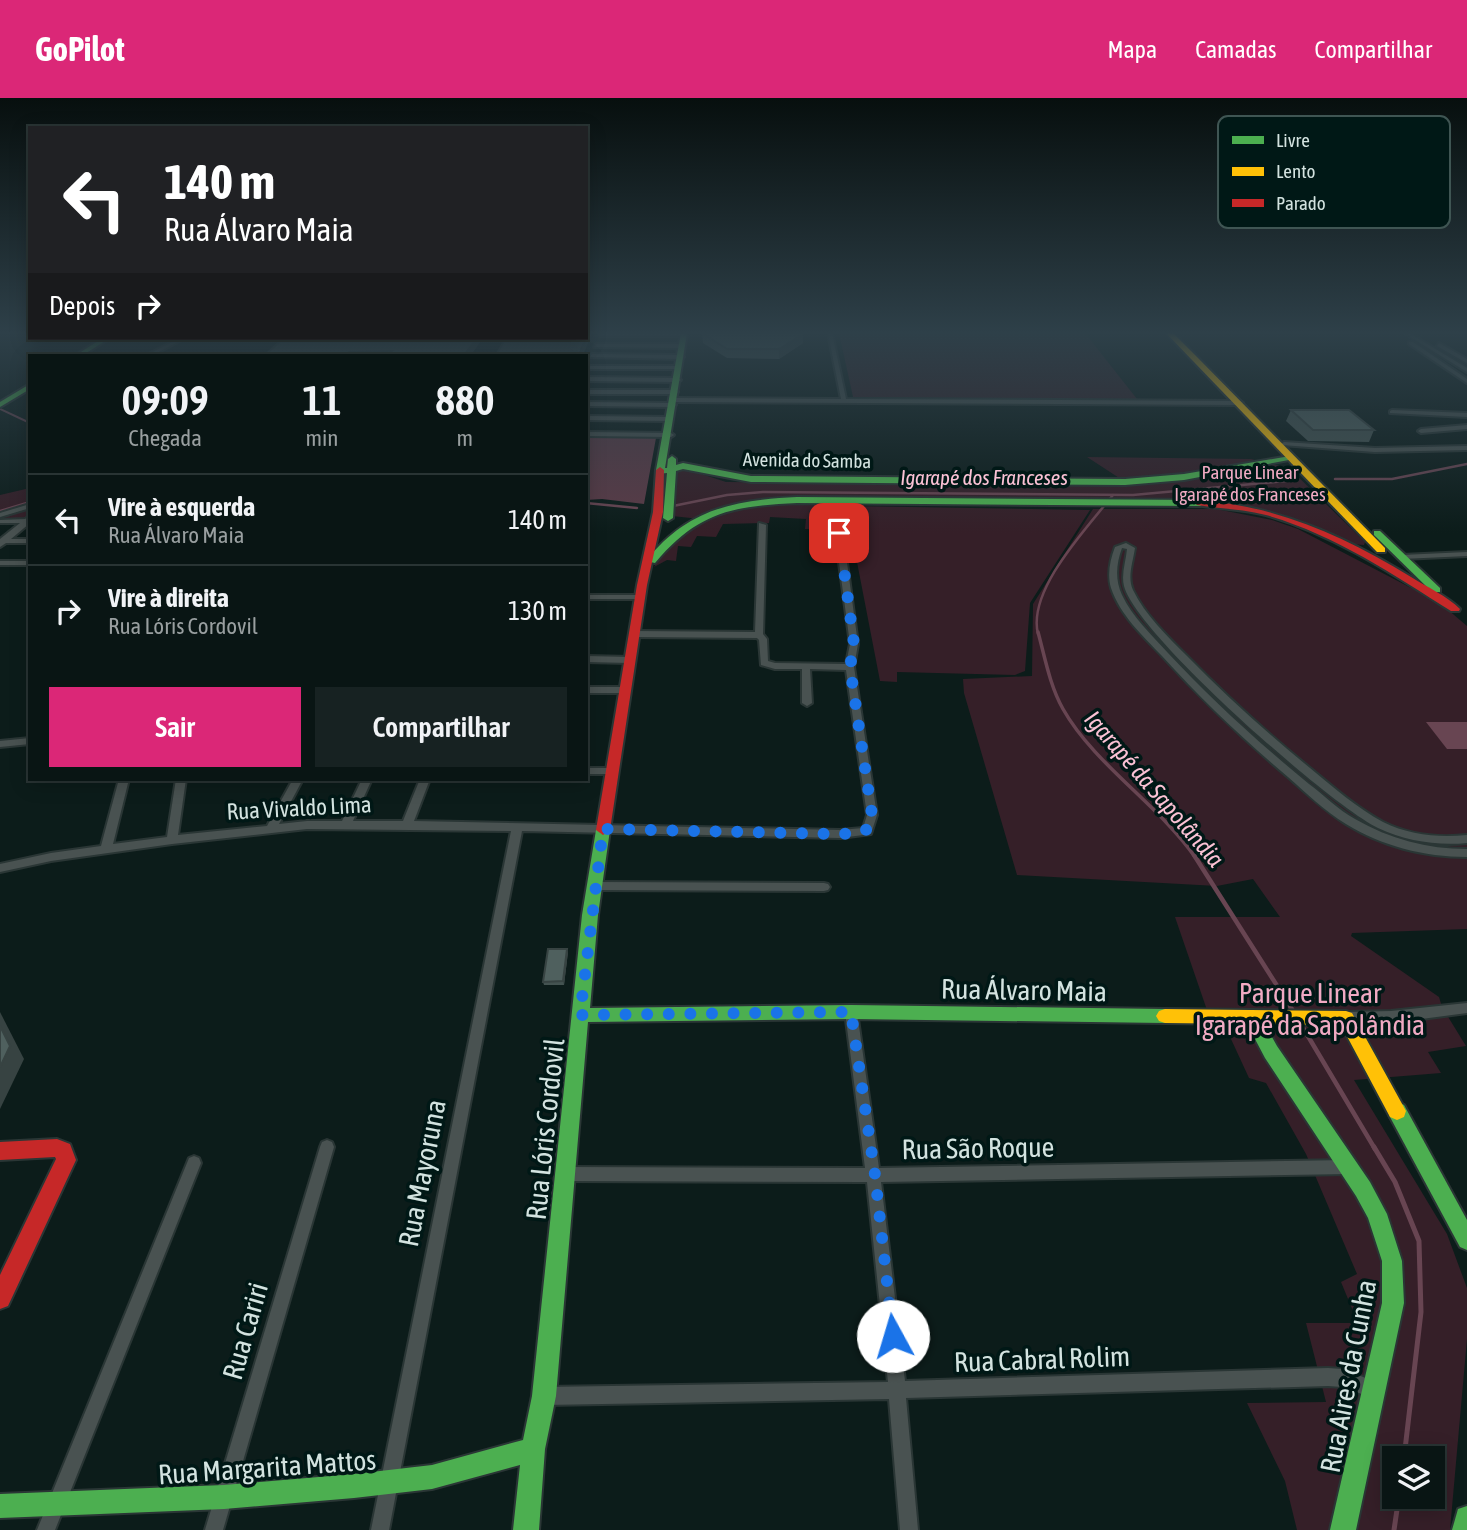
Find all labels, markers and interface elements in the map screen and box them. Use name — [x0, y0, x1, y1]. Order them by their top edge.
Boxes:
text: GoPilot — [35, 30, 125, 68]
text: Mapa — [1107, 36, 1157, 63]
text: Camadas — [1195, 36, 1277, 63]
text: Compartilhar — [1315, 36, 1432, 63]
legend — [1218, 116, 1450, 228]
text: Livre — [1276, 129, 1310, 151]
text: 140 m — [164, 153, 275, 209]
icon: left — [49, 154, 140, 245]
text: Lento — [1276, 160, 1315, 182]
text: Parado — [1276, 192, 1326, 214]
text: Rua Álvaro Maia — [164, 211, 354, 248]
icon: right — [129, 287, 167, 325]
text: Depois — [49, 291, 115, 321]
text: 09:09 — [122, 376, 209, 424]
text: 11 — [302, 376, 342, 424]
text: 880 — [435, 376, 495, 424]
text: Chegada — [128, 425, 202, 451]
text: min — [306, 425, 339, 451]
text: m — [457, 425, 473, 451]
street label: Avenida do Samba — [743, 448, 871, 472]
park label: Parque Linear Igarapé dos Franceses — [1174, 461, 1326, 505]
water label: Igarapé dos Franceses — [900, 465, 1068, 489]
text: Vire à esquerda — [108, 492, 255, 522]
icon: left — [49, 501, 87, 539]
pin — [809, 503, 869, 563]
text: 140 m — [508, 505, 567, 535]
icon: arrive — [820, 514, 858, 552]
text: Rua Álvaro Maia — [108, 522, 244, 548]
text: Vire à direita — [108, 583, 229, 613]
icon: right — [49, 592, 87, 630]
text: 130 m — [508, 596, 567, 626]
text: Rua Lóris Cordovil — [108, 613, 258, 639]
button: Sair — [49, 687, 301, 767]
button: Compartilhar — [315, 687, 567, 767]
water label: Igarapé da Sapolândia — [1079, 705, 1229, 872]
street label: Rua Vivaldo Lima — [226, 791, 372, 825]
street label: Rua Álvaro Maia — [941, 973, 1107, 1007]
park label: Parque Linear Igarapé da Sapolândia — [1195, 977, 1425, 1041]
street label: Rua Lóris Cordovil — [520, 1036, 571, 1221]
street label: Rua Mayoruna — [392, 1097, 452, 1249]
street label: Rua São Roque — [901, 1131, 1055, 1165]
street label: Rua Aires da Cunha — [1314, 1277, 1382, 1475]
street label: Rua Cariri — [216, 1279, 274, 1383]
position arrow — [856, 1299, 930, 1373]
street label: Rua Cabral Rolim — [953, 1340, 1131, 1378]
street label: Rua Margarita Mattos — [157, 1443, 377, 1491]
map controls — [1382, 1446, 1445, 1509]
button: layers — [1382, 1446, 1445, 1509]

